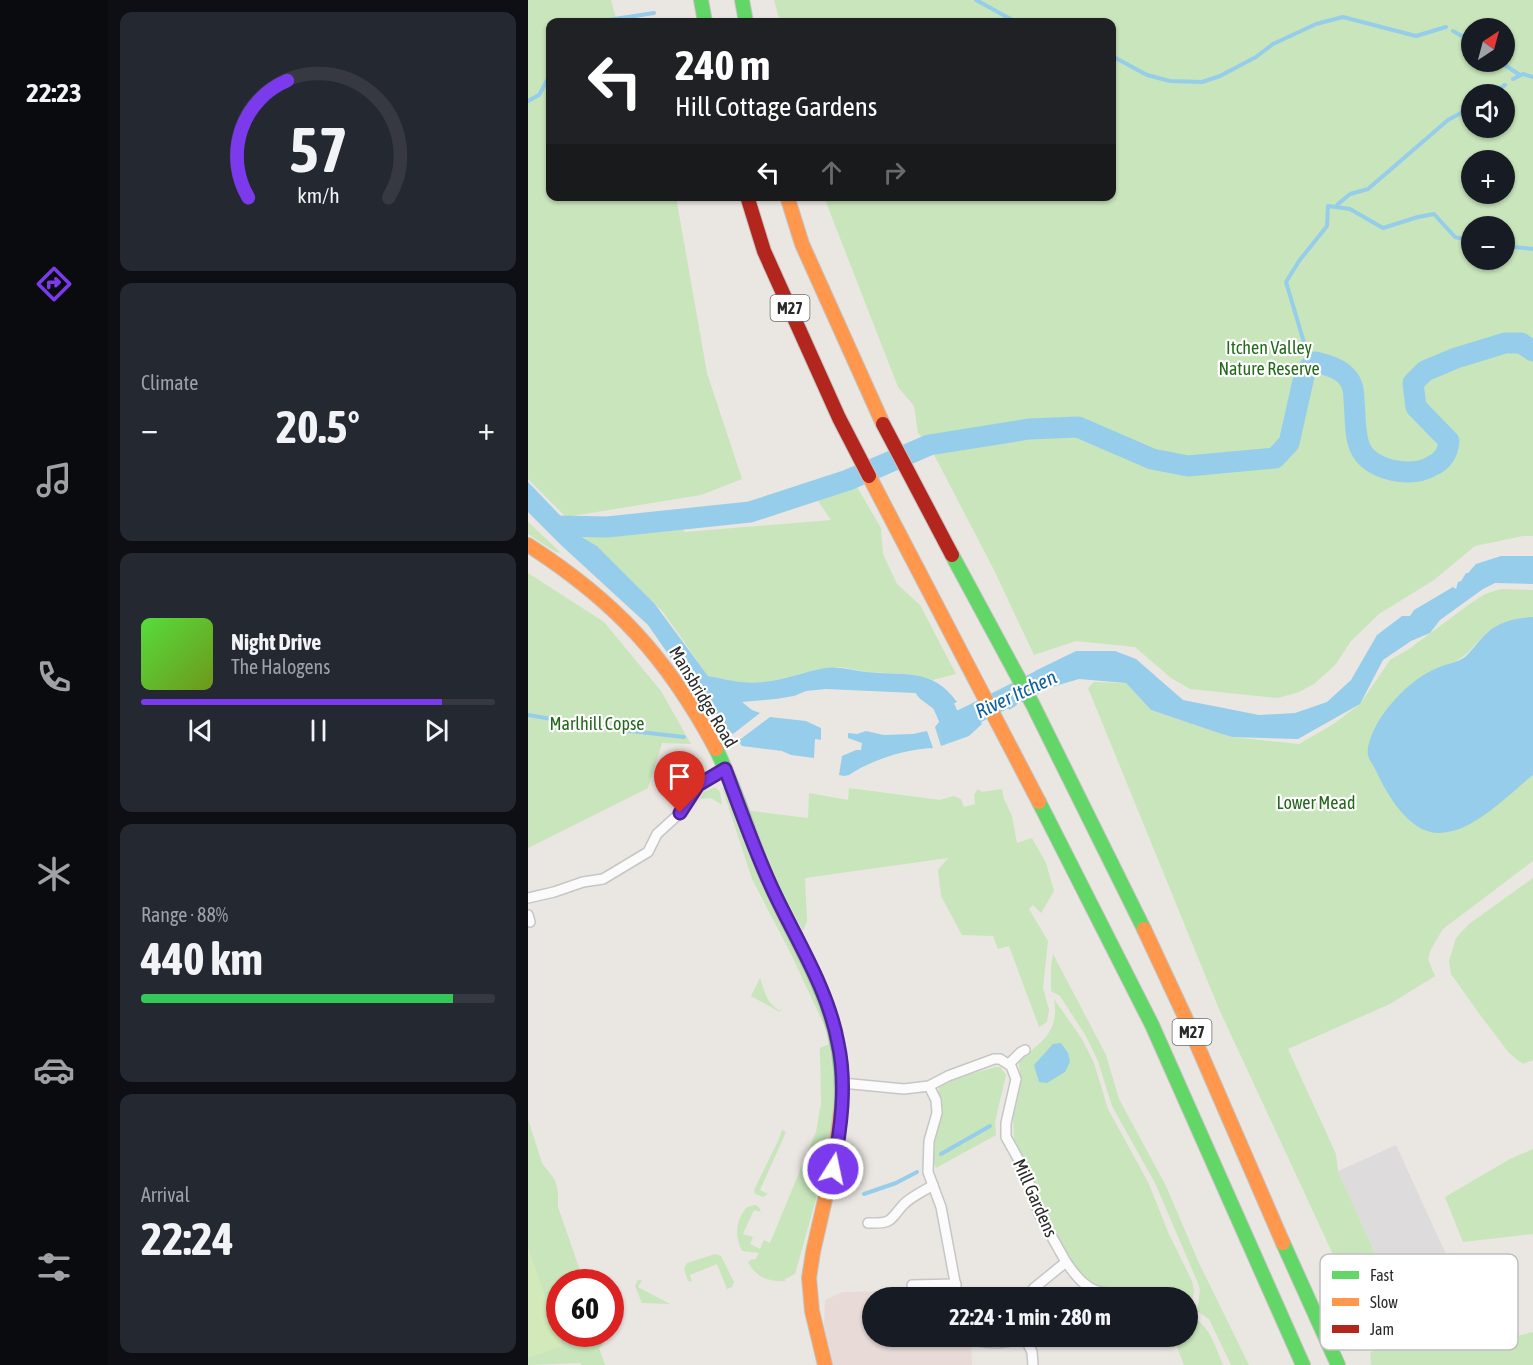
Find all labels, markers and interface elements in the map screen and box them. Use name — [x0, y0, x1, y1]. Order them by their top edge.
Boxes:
north arrow — [1461, 18, 1515, 72]
map controls — [1461, 18, 1515, 270]
text: 240 m — [675, 41, 770, 89]
icon: left — [576, 42, 654, 120]
text: 22:23 — [26, 77, 82, 108]
button: sound — [1461, 84, 1515, 138]
text: Hill Cottage Gardens — [675, 91, 877, 122]
text: 57 — [289, 114, 347, 185]
button: + — [1461, 150, 1515, 204]
icon: left — [752, 156, 785, 189]
icon: ahead — [815, 156, 848, 189]
icon: right — [878, 156, 911, 189]
text: km/h — [297, 184, 339, 209]
button: − — [1461, 216, 1515, 270]
icon: directions — [33, 263, 75, 305]
road number: M27 — [770, 295, 810, 321]
park label: Itchen Valley Nature Reserve — [1218, 337, 1320, 379]
text: Climate — [141, 371, 198, 394]
text: 20.5° — [276, 401, 360, 453]
text: − — [141, 409, 158, 447]
text: + — [478, 409, 495, 447]
icon: music — [33, 459, 75, 501]
text: Night Drive — [231, 629, 321, 655]
street label: Mansbridge Road — [665, 642, 742, 751]
text: The Halogens — [231, 655, 330, 678]
icon: phone — [33, 656, 75, 698]
water label: River Itchen — [972, 665, 1060, 722]
park label: Marlhill Copse — [549, 713, 645, 734]
icon: previous — [184, 714, 217, 747]
icon: pause — [302, 714, 335, 747]
icon: next — [420, 714, 453, 747]
pin — [654, 751, 705, 813]
icon: arrive — [663, 760, 696, 793]
park label: Lower Mead — [1277, 792, 1355, 813]
icon: climate — [33, 853, 75, 895]
text: Range · 88% — [141, 903, 228, 926]
text: 440 km — [141, 933, 263, 985]
road number: M27 — [1172, 1019, 1212, 1045]
icon: car — [33, 1049, 75, 1091]
position arrow — [801, 1137, 865, 1201]
street label: Mill Gardens — [1009, 1156, 1062, 1240]
text: Arrival — [141, 1183, 190, 1206]
text: 22:24 — [141, 1213, 234, 1265]
icon: filters — [33, 1246, 75, 1288]
legend — [1320, 1254, 1518, 1350]
text: Fast — [1370, 1266, 1394, 1284]
speed limit sign: 60 — [546, 1269, 624, 1347]
text: Slow — [1370, 1293, 1398, 1311]
text: 22:24 · 1 min · 280 m — [949, 1304, 1111, 1330]
text: Jam — [1370, 1320, 1394, 1338]

